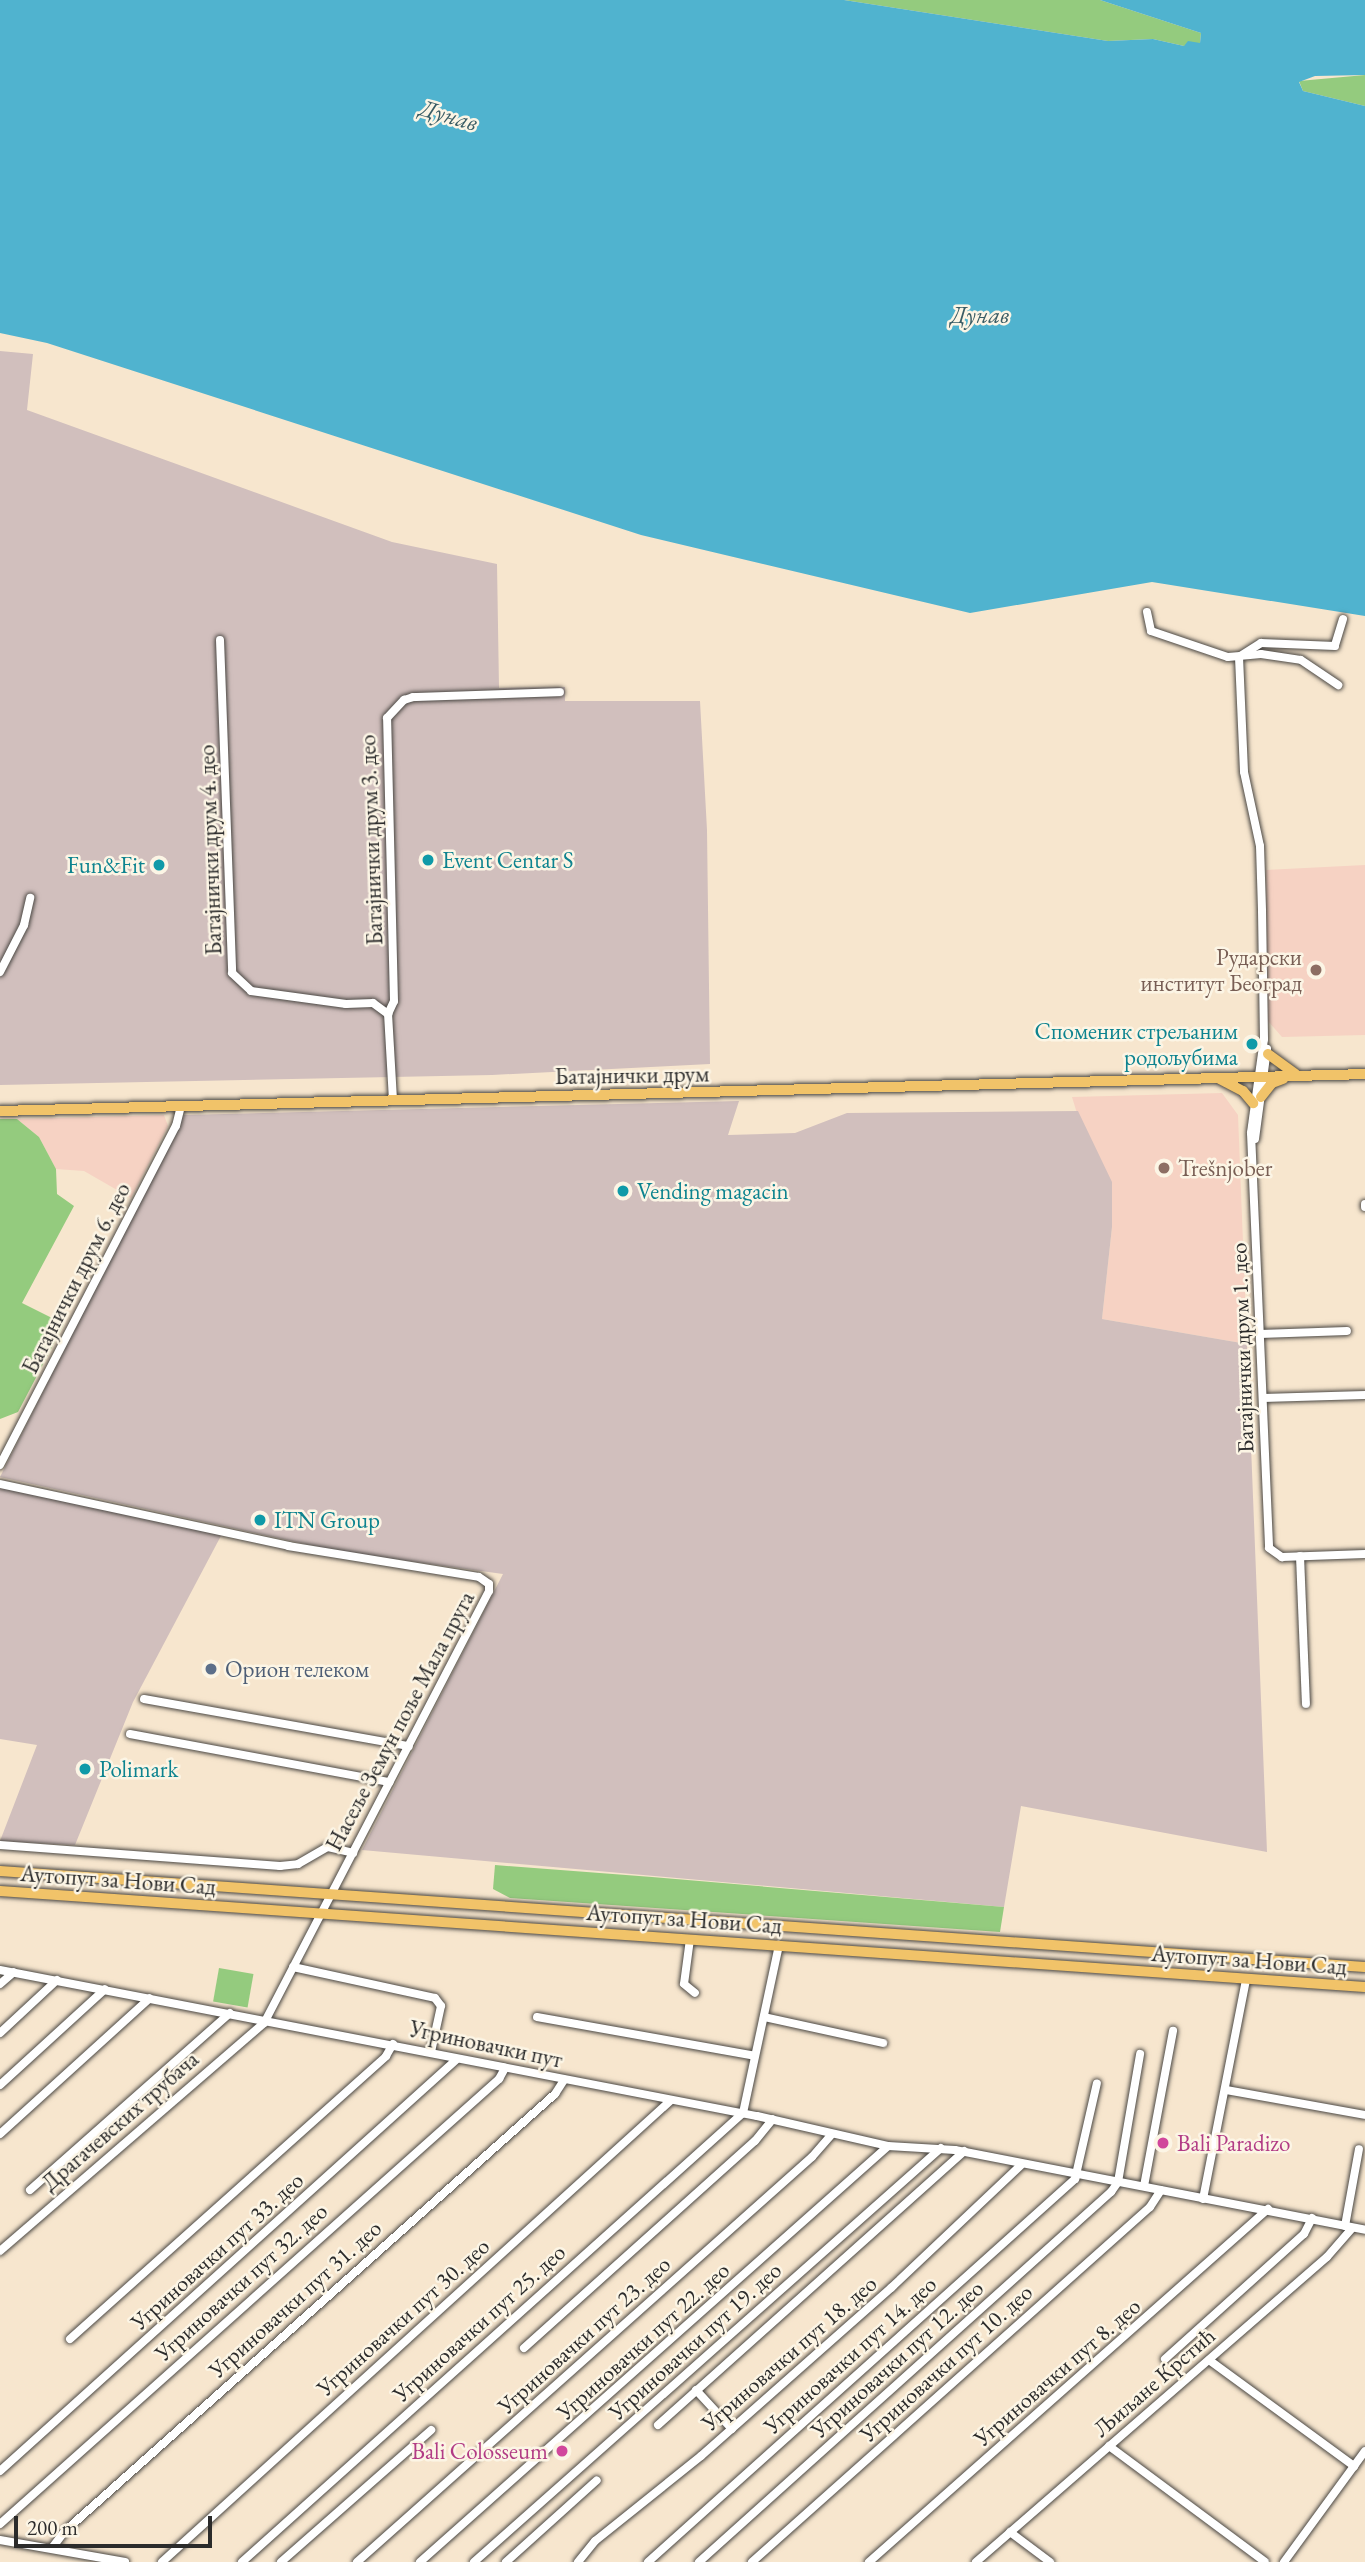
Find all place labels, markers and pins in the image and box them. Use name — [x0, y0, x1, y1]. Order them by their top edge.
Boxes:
place label: Event Centar S — [442, 846, 574, 874]
place label: Fun&Fit — [67, 851, 145, 879]
marker: Event Centar S — [420, 852, 436, 868]
marker: Fun&Fit — [151, 857, 167, 873]
place label: Рударски институт Београд — [1141, 943, 1302, 997]
marker: Рударски институт Београд — [1308, 962, 1324, 978]
place label: Споменик стрељаним родољубима — [1035, 1017, 1238, 1071]
marker: Споменик стрељаним родољубима — [1244, 1036, 1260, 1052]
place label: Trešnjober — [1178, 1154, 1272, 1182]
marker: Trešnjober — [1156, 1160, 1172, 1176]
place label: Vending magacin — [637, 1177, 789, 1205]
marker: Vending magacin — [615, 1183, 631, 1199]
place label: ITN Group — [274, 1506, 380, 1534]
marker: ITN Group — [252, 1512, 268, 1528]
place label: Орион телеком — [225, 1655, 369, 1683]
marker: Орион телеком — [203, 1661, 219, 1677]
place label: Polimark — [99, 1755, 178, 1783]
marker: Polimark — [77, 1761, 93, 1777]
place label: Bali Paradizo — [1177, 2129, 1290, 2157]
marker: Bali Paradizo — [1155, 2135, 1171, 2151]
place label: Bali Colosseum — [411, 2437, 548, 2465]
marker: Bali Colosseum — [554, 2443, 570, 2459]

